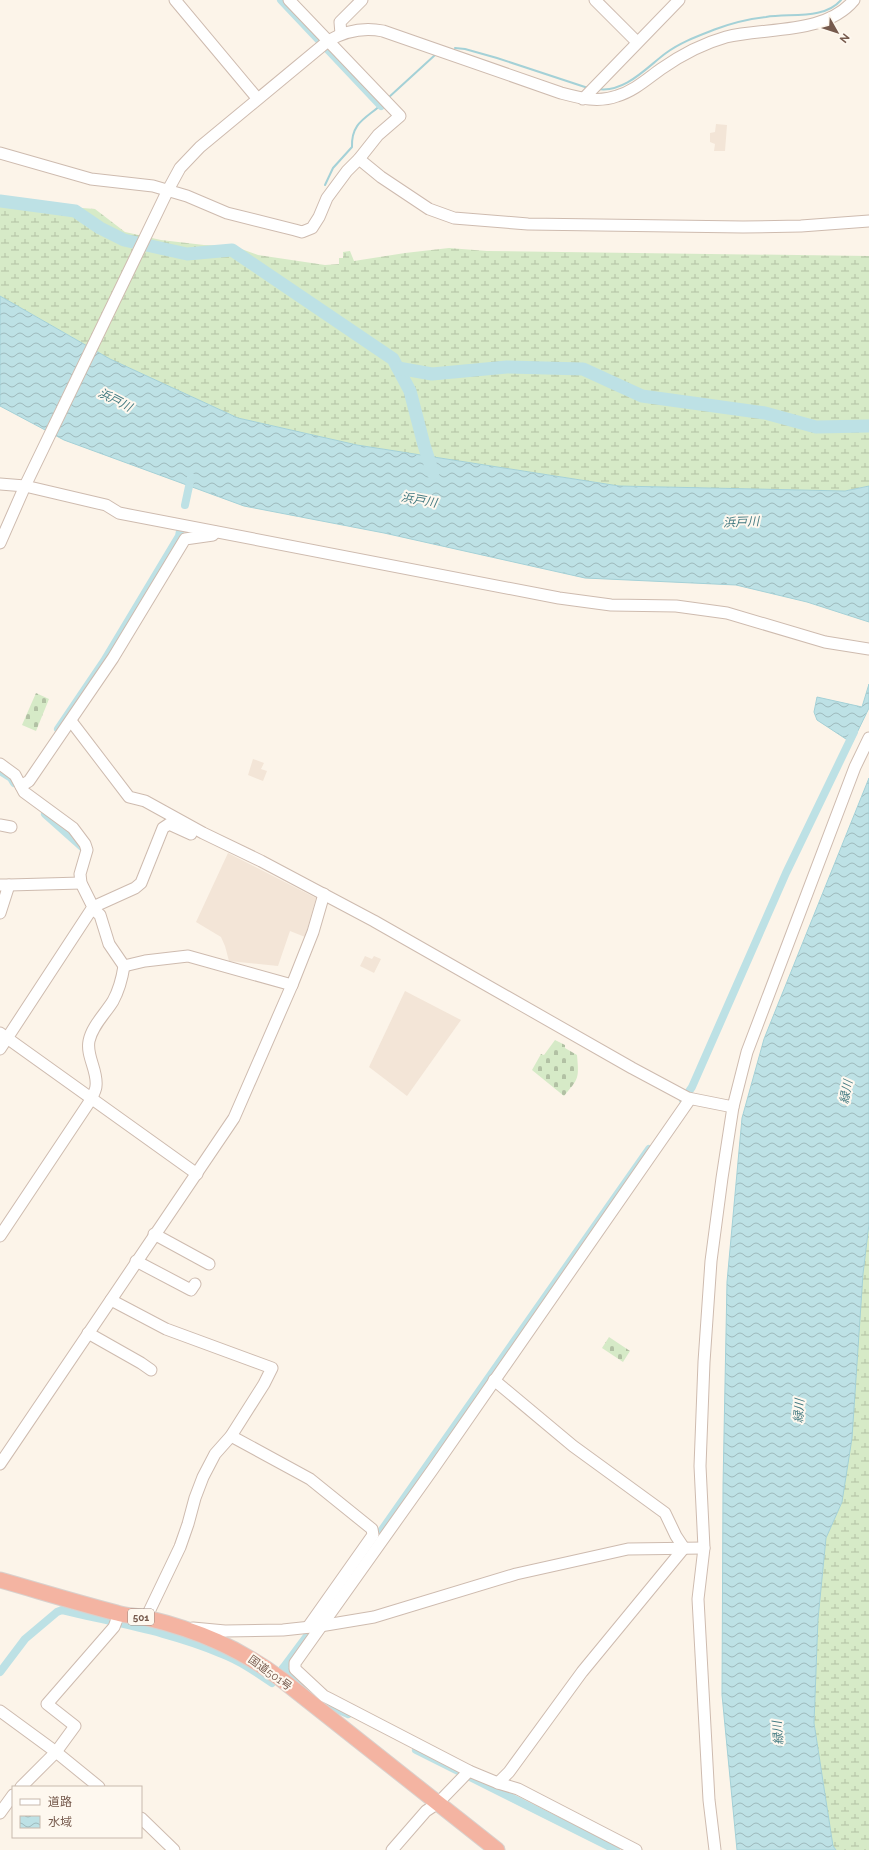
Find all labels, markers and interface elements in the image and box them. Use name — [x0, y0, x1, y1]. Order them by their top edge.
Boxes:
north arrow — [817, 12, 857, 52]
text: N — [837, 31, 852, 45]
water label: 浜戸川 — [96, 386, 136, 415]
water label: 浜戸川 — [400, 490, 440, 510]
water label: 浜戸川 — [723, 514, 761, 530]
water label: 緑川 — [837, 1077, 856, 1105]
water label: 緑川 — [791, 1397, 807, 1423]
road number: 501 — [128, 1609, 154, 1625]
street label: 国道501号 — [246, 1653, 294, 1693]
water label: 緑川 — [770, 1718, 786, 1746]
legend — [12, 1786, 142, 1838]
text: 道路 — [48, 1795, 72, 1809]
text: 水域 — [48, 1815, 72, 1829]

